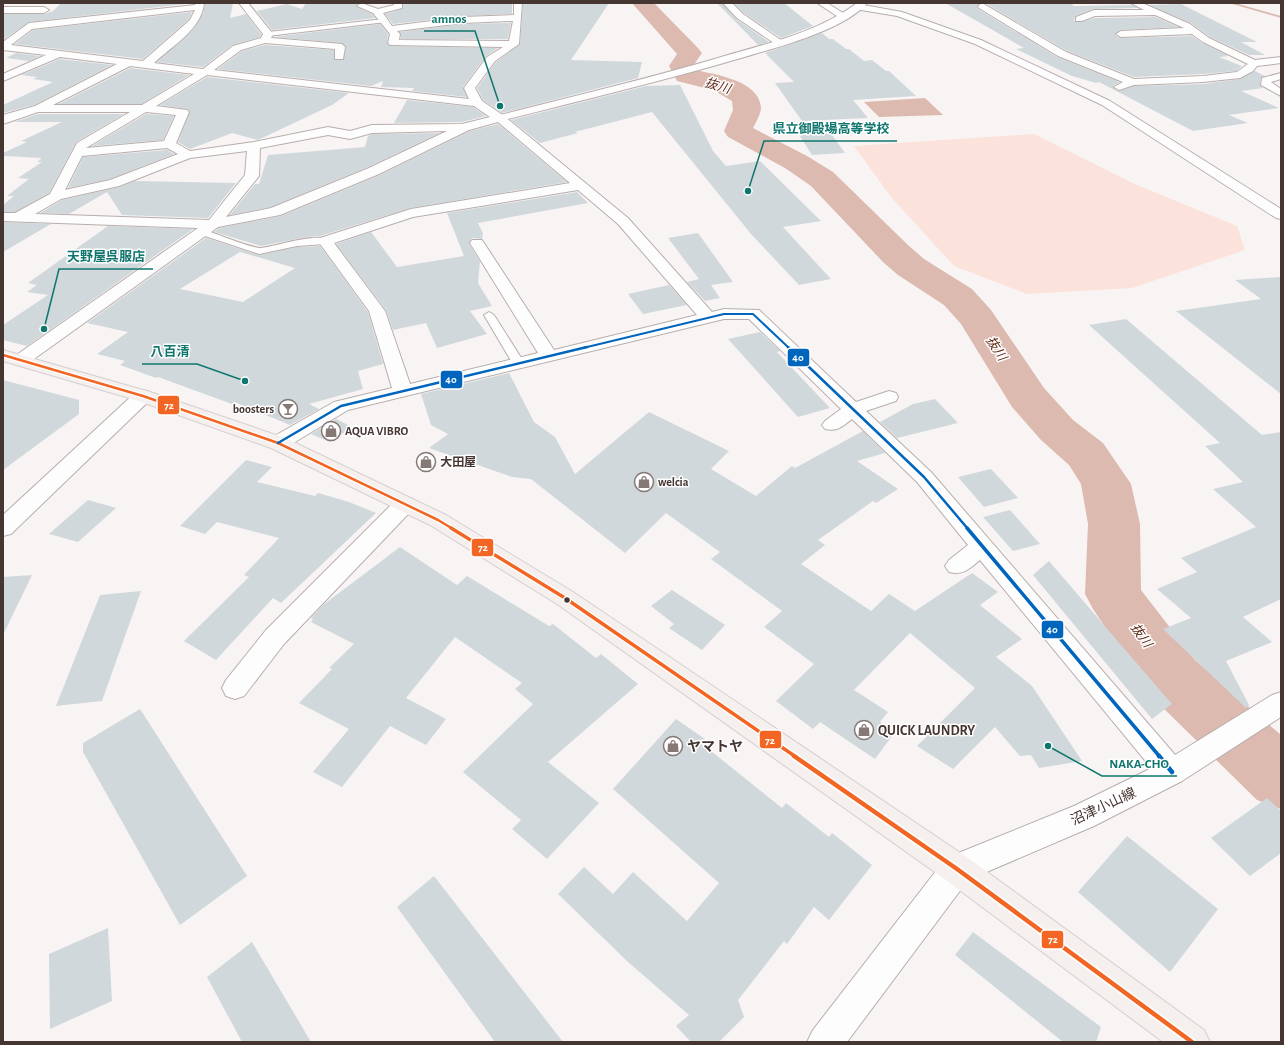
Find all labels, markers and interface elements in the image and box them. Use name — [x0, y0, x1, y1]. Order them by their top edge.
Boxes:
callout: amnos — [424, 6, 475, 31]
text: amnos — [432, 13, 466, 26]
water label: 抜川 — [703, 75, 734, 97]
callout: 県立御殿場高等学校 — [764, 116, 897, 141]
text: 県立御殿場高等学校 — [772, 121, 890, 136]
callout: 天野屋呉服店 — [59, 244, 153, 269]
text: 天野屋呉服店 — [67, 249, 145, 264]
water label: 抜川 — [983, 334, 1010, 365]
callout: 八百清 — [142, 339, 197, 364]
text: 八百清 — [150, 345, 190, 359]
line badge: 40 — [787, 348, 810, 367]
text: 40 — [792, 352, 804, 363]
line badge: 40 — [440, 370, 463, 389]
text: 40 — [445, 374, 457, 385]
line badge: 72 — [157, 395, 180, 415]
bar icon: boosters — [277, 398, 299, 420]
text: 72 — [164, 400, 174, 411]
place label: boosters — [233, 403, 274, 415]
shop icon: AQUA VIBRO — [320, 420, 342, 442]
place label: AQUA VIBRO — [345, 425, 409, 438]
shop icon: 大田屋 — [415, 451, 437, 473]
place label: 大田屋 — [440, 456, 476, 468]
shop icon: welcia — [633, 471, 655, 493]
place label: welcia — [658, 476, 689, 488]
line badge: 72 — [471, 538, 494, 557]
text: 72 — [478, 542, 488, 553]
unlabelled marker — [562, 595, 572, 605]
line badge: 40 — [1041, 620, 1064, 639]
water label: 抜川 — [1128, 621, 1156, 652]
text: 40 — [1046, 624, 1058, 635]
shop icon: QUICK LAUNDRY — [853, 719, 875, 741]
place label: QUICK LAUNDRY — [878, 724, 975, 738]
line badge: 72 — [759, 730, 782, 749]
shop icon: ヤマトヤ — [662, 735, 684, 757]
text: 72 — [765, 735, 775, 746]
place label: ヤマトヤ — [687, 739, 743, 754]
callout: NAKA-CHO — [1102, 751, 1177, 776]
text: NAKA-CHO — [1109, 758, 1169, 771]
street label: 沼津小山線 — [1068, 785, 1138, 828]
line badge: 72 — [1041, 930, 1064, 949]
text: 72 — [1048, 934, 1058, 945]

